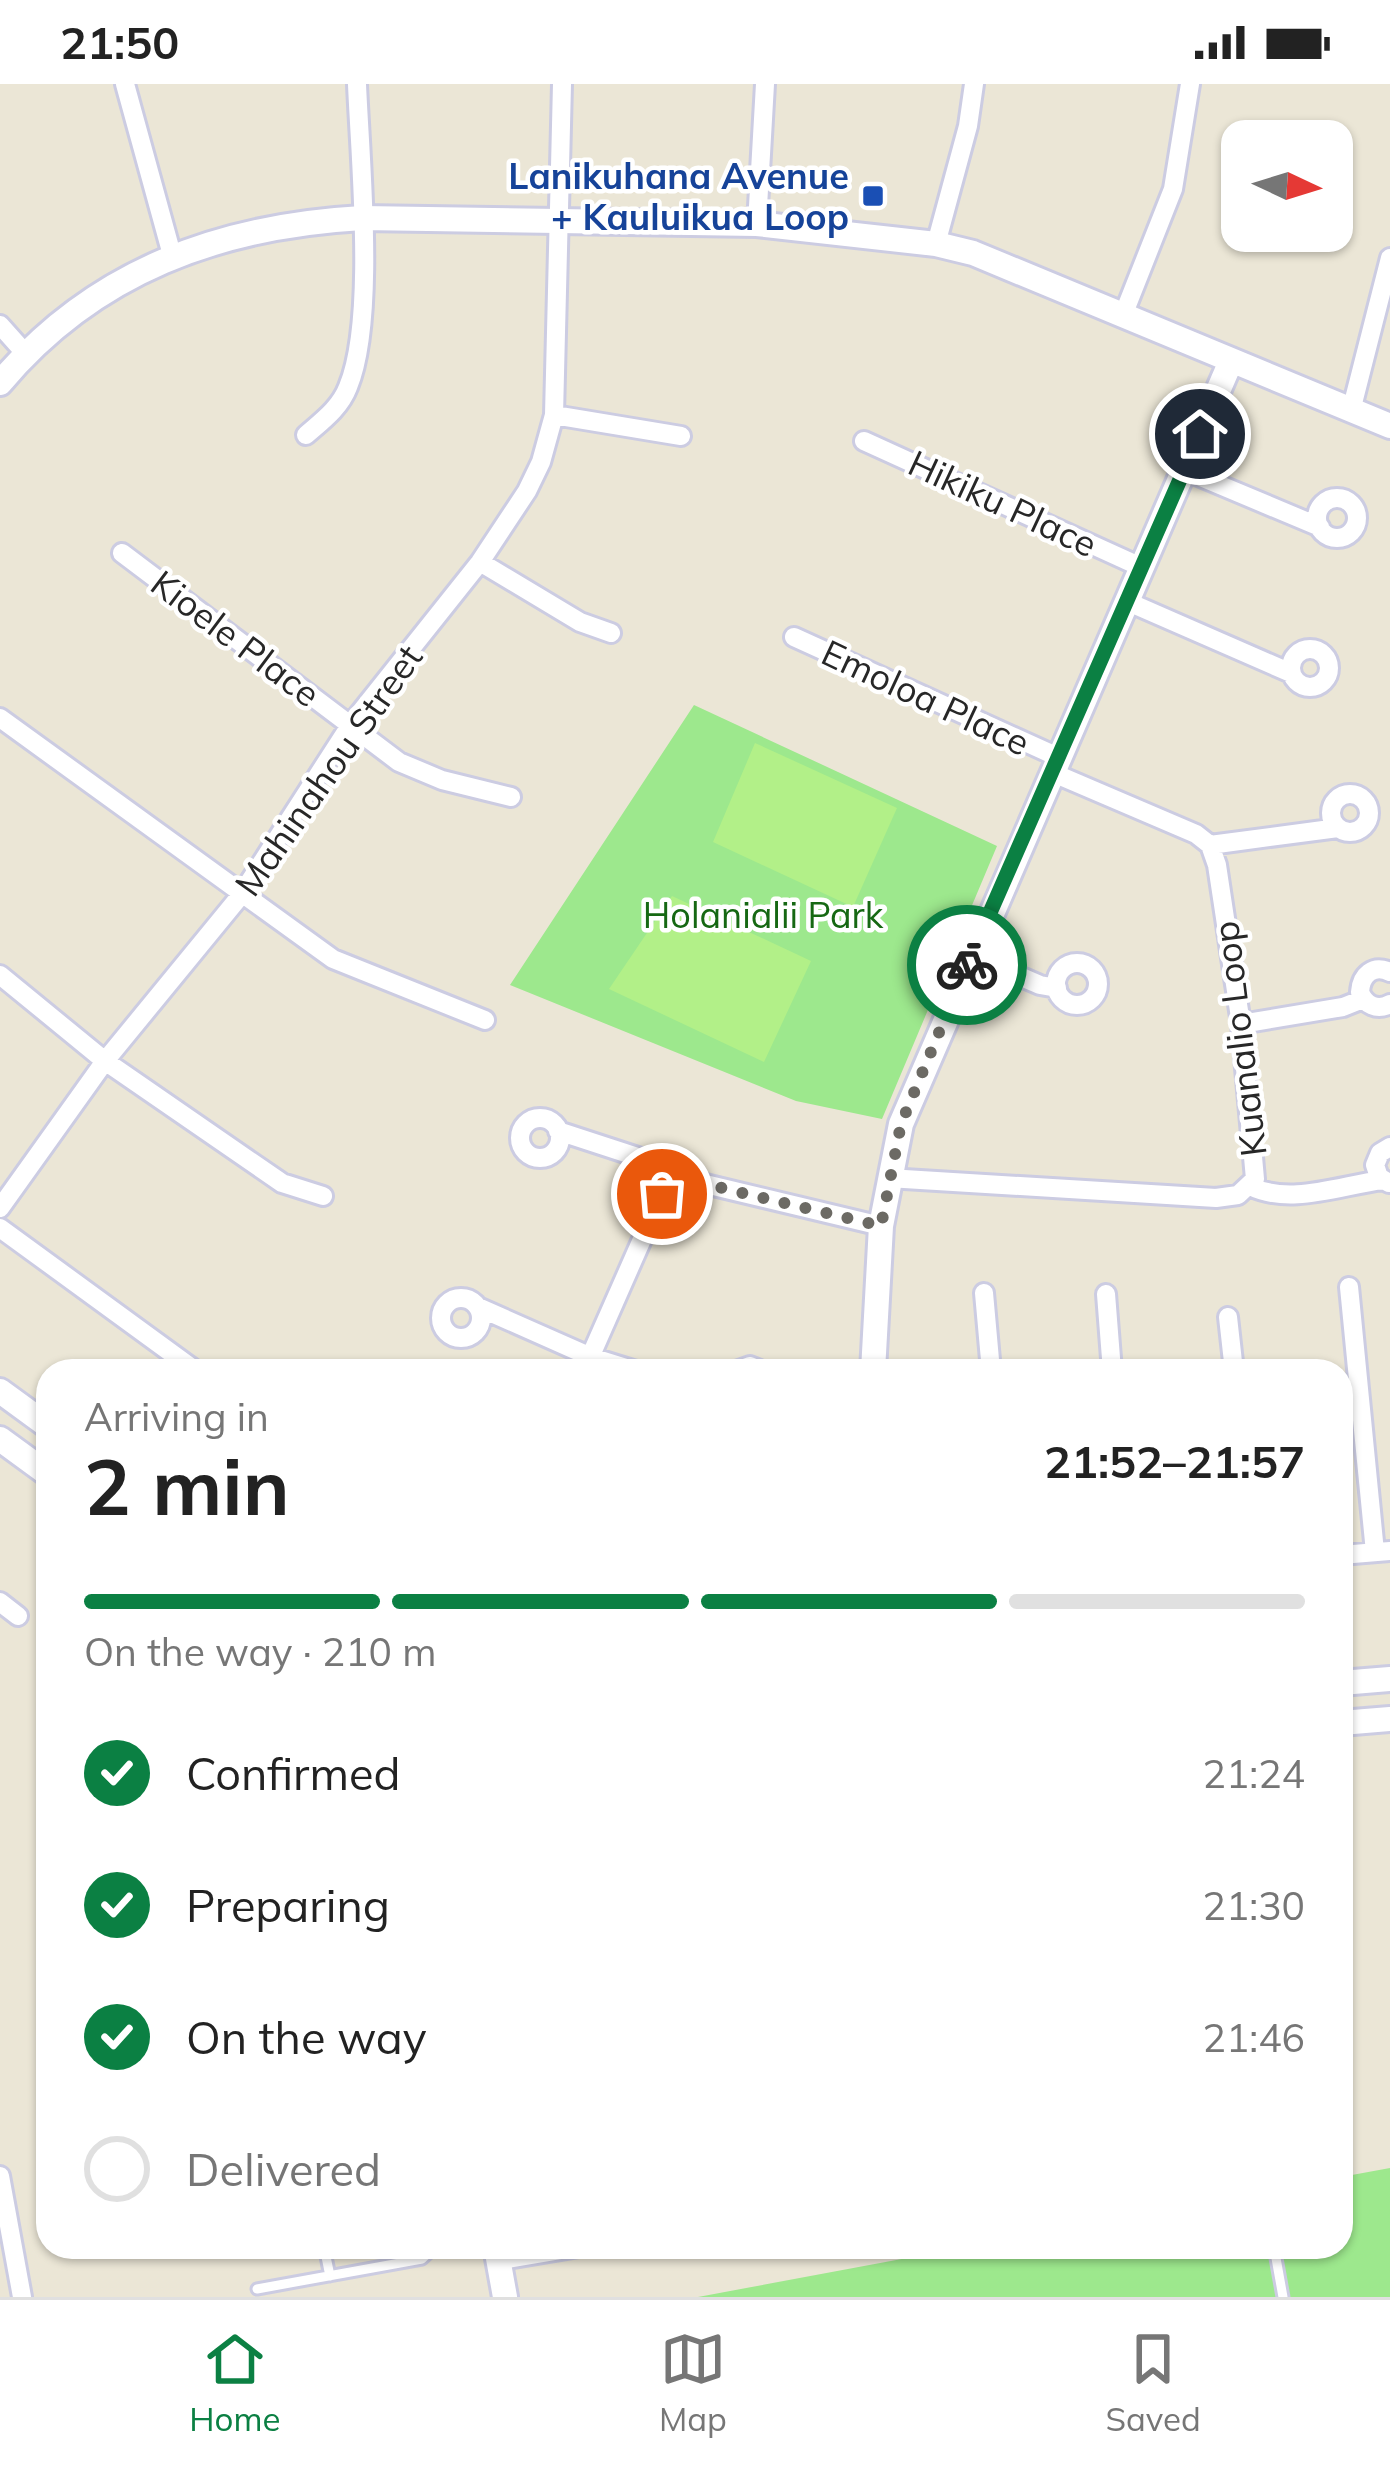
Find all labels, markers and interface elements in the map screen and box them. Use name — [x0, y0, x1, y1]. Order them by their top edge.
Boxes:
text: 21:50 — [60, 14, 179, 70]
north arrow — [1221, 120, 1353, 252]
map controls — [1221, 120, 1353, 252]
place label: Lanikuhana Avenue + Kauluikua Loop — [508, 153, 849, 239]
marker: Lanikuhana Avenue + Kauluikua Loop — [860, 183, 886, 209]
pin — [1149, 383, 1251, 485]
icon: home — [1167, 401, 1233, 467]
street label: Hikiku Place — [902, 440, 1104, 566]
street label: Kioele Place — [143, 560, 329, 716]
street label: Emoloa Place — [815, 629, 1037, 765]
street label: Mahinahou Street — [225, 636, 431, 904]
park label: Holanialii Park — [643, 892, 884, 937]
courier — [907, 905, 1027, 1025]
street label: Kuanalio Loop — [1202, 919, 1276, 1159]
icon: bike — [934, 932, 1000, 998]
pin — [611, 1143, 713, 1245]
icon: bag — [629, 1161, 695, 1227]
text: Arriving in — [84, 1392, 269, 1441]
text: 21:52–21:57 — [1044, 1433, 1305, 1489]
text: 2 min — [84, 1437, 290, 1535]
text: On the way · 210 m — [84, 1627, 436, 1676]
icon: check — [84, 1740, 150, 1806]
text: Confirmed — [186, 1745, 400, 1801]
text: 21:24 — [1203, 1749, 1305, 1798]
icon: check — [84, 1872, 150, 1938]
text: Preparing — [186, 1877, 390, 1933]
text: 21:30 — [1203, 1881, 1305, 1930]
icon: check — [84, 2004, 150, 2070]
text: On the way — [186, 2009, 427, 2065]
text: 21:46 — [1203, 2013, 1305, 2062]
text: Delivered — [186, 2141, 381, 2197]
tab: Home — [189, 2326, 280, 2439]
tab: Map — [659, 2326, 727, 2439]
tab: Saved — [1105, 2326, 1201, 2439]

